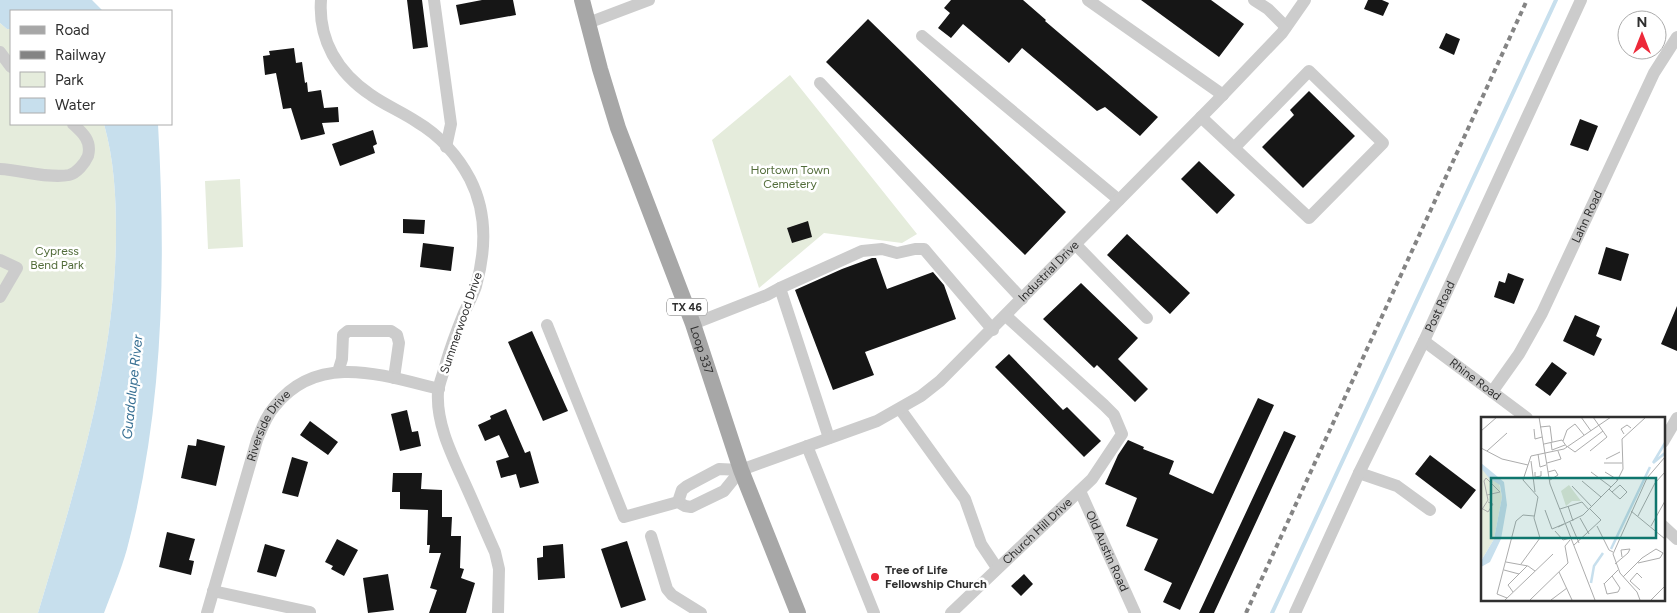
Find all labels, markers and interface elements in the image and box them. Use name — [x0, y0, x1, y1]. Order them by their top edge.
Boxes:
legend — [10, 10, 172, 125]
north arrow — [1617, 10, 1667, 60]
text: N — [1637, 14, 1647, 31]
text: Road — [55, 21, 90, 39]
text: Railway — [55, 46, 106, 64]
text: Park — [55, 71, 84, 89]
text: Water — [55, 96, 95, 114]
park label: Hortown Town Cemetery — [750, 163, 830, 191]
street label: Lahn Road — [1569, 188, 1605, 245]
street label: Industrial Drive — [1015, 238, 1082, 305]
park label: Cypress Bend Park — [30, 244, 84, 272]
street label: Summerwood Drive — [437, 270, 485, 375]
street label: Post Road — [1422, 279, 1458, 334]
road number: TX 46 — [667, 298, 707, 316]
street label: Loop 337 — [687, 324, 716, 376]
water label: Guadalupe River — [119, 333, 147, 440]
street label: Rhine Road — [1447, 355, 1504, 403]
street label: Riverside Drive — [244, 387, 293, 463]
inset map — [1481, 417, 1664, 600]
street label: Church Hill Drive — [1000, 495, 1075, 567]
street label: Old Austin Road — [1083, 509, 1131, 594]
place label: Tree of Life Fellowship Church — [885, 563, 987, 591]
marker: Tree of Life Fellowship Church — [869, 571, 881, 583]

